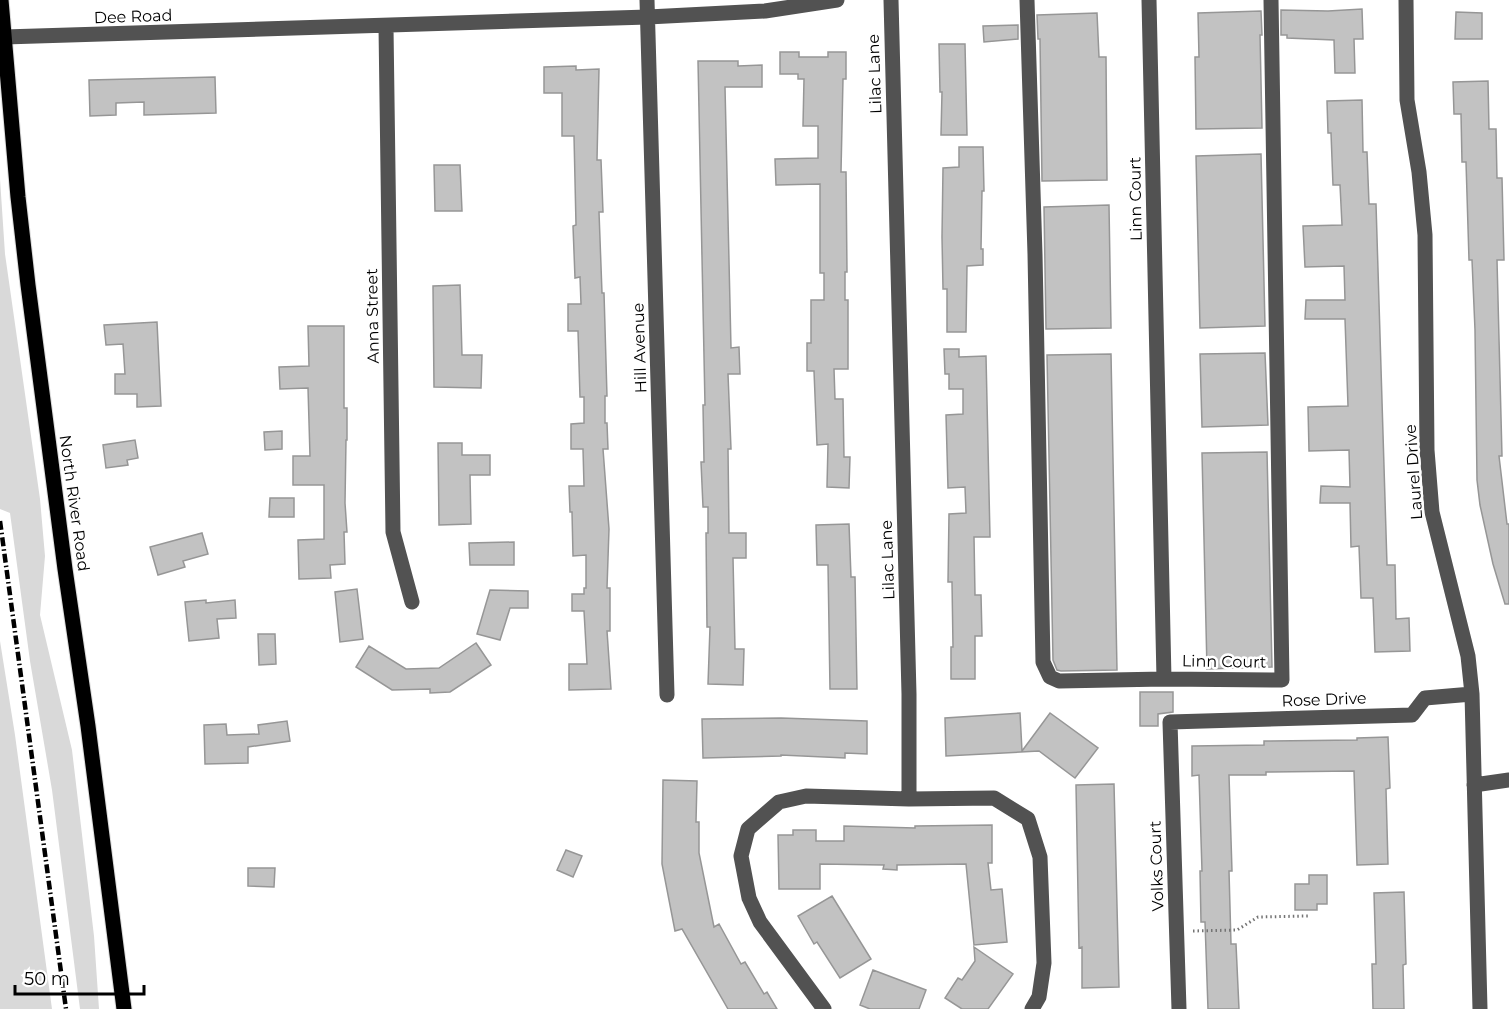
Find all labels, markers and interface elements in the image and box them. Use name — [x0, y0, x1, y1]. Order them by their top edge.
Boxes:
street label: Dee Road — [93, 6, 173, 27]
street label: Lilac Lane — [864, 34, 885, 114]
street label: Linn Court — [1125, 156, 1146, 241]
street label: Anna Street — [362, 268, 383, 364]
street label: Hill Avenue — [628, 302, 651, 394]
street label: Laurel Drive — [1401, 423, 1426, 520]
street label: North River Road — [56, 434, 93, 573]
street label: Lilac Lane — [877, 520, 898, 600]
street label: Linn Court — [1182, 651, 1267, 672]
street label: Rose Drive — [1281, 689, 1367, 710]
street label: Volks Court — [1145, 820, 1168, 912]
scale bar — [15, 958, 144, 996]
text: 50 m — [24, 968, 70, 990]

